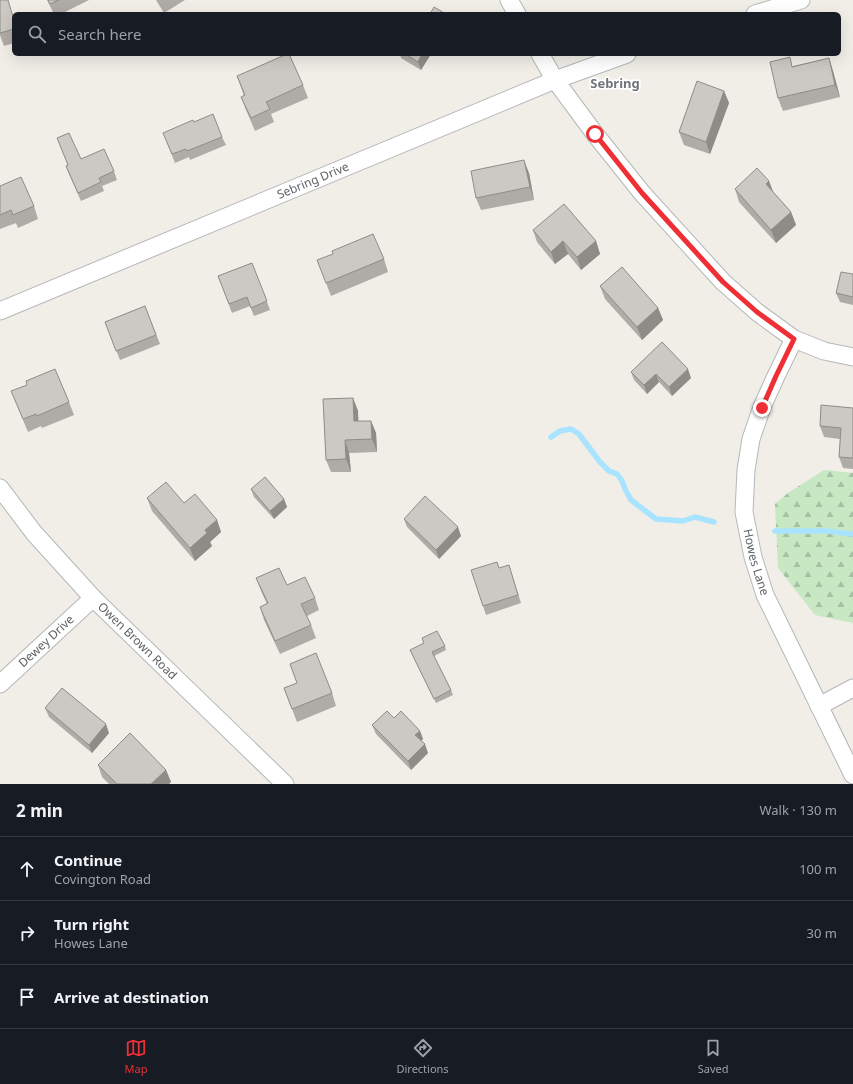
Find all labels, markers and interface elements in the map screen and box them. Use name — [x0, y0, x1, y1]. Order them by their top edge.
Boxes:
search box — [12, 12, 841, 56]
icon: search — [26, 23, 48, 45]
text: Search here — [58, 24, 141, 44]
district label: Sebring — [590, 74, 640, 92]
route start — [586, 125, 604, 143]
street label: Sebring Drive — [274, 158, 352, 203]
route end — [753, 399, 771, 417]
street label: Howes Lane — [740, 527, 774, 598]
street label: Owen Brown Road — [94, 598, 181, 683]
street label: Dewey Drive — [14, 611, 78, 671]
text: 2 min — [16, 799, 63, 822]
text: Walk · 130 m — [759, 801, 837, 819]
text: Continue — [54, 850, 122, 870]
icon: ahead — [16, 858, 38, 880]
text: 100 m — [799, 860, 837, 878]
text: Covington Road — [54, 870, 151, 888]
text: Turn right — [54, 914, 129, 934]
icon: right — [16, 922, 38, 944]
text: 30 m — [807, 924, 837, 942]
text: Howes Lane — [54, 934, 128, 952]
icon: arrive — [16, 986, 38, 1008]
text: Arrive at destination — [54, 987, 209, 1007]
tab: Map — [125, 1037, 147, 1076]
tab: Directions — [396, 1037, 449, 1076]
tab: Saved — [698, 1037, 728, 1076]

